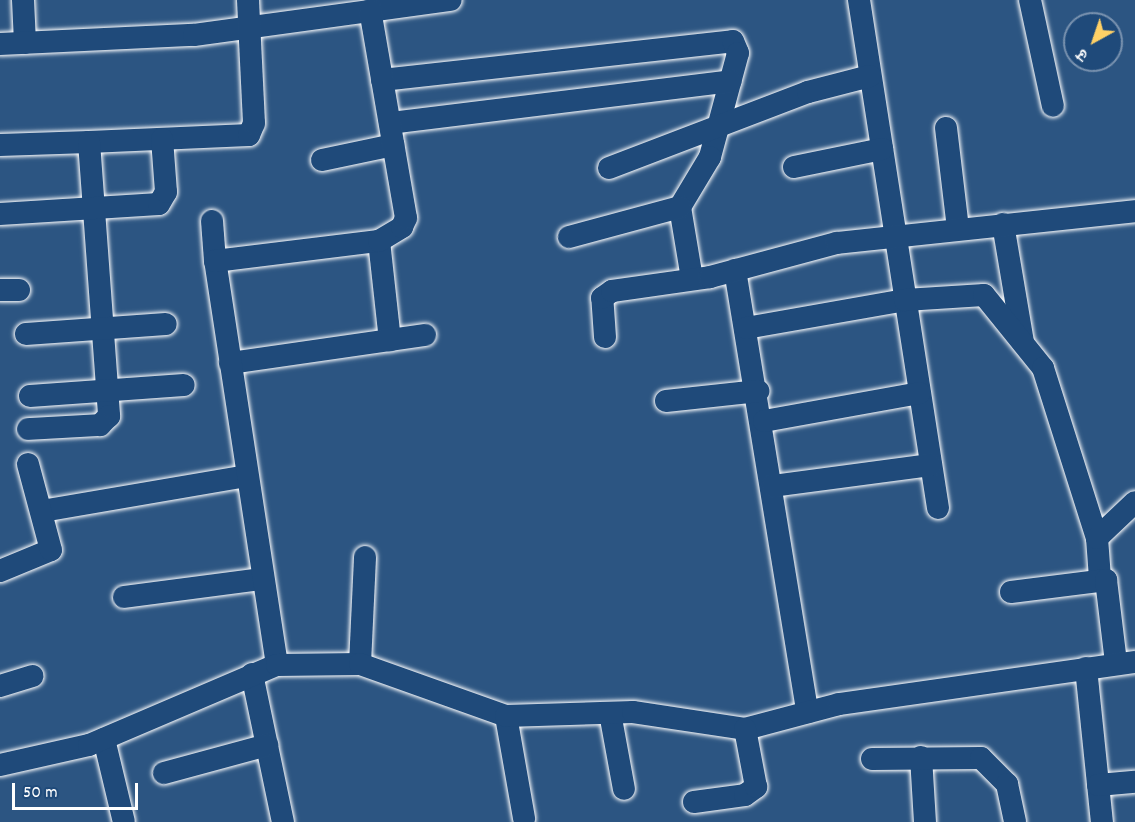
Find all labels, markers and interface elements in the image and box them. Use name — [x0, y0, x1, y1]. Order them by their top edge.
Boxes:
north arrow — [1063, 12, 1123, 72]
text: उ — [1072, 43, 1093, 66]
scale bar — [15, 771, 141, 809]
text: 50 m — [23, 781, 58, 806]

